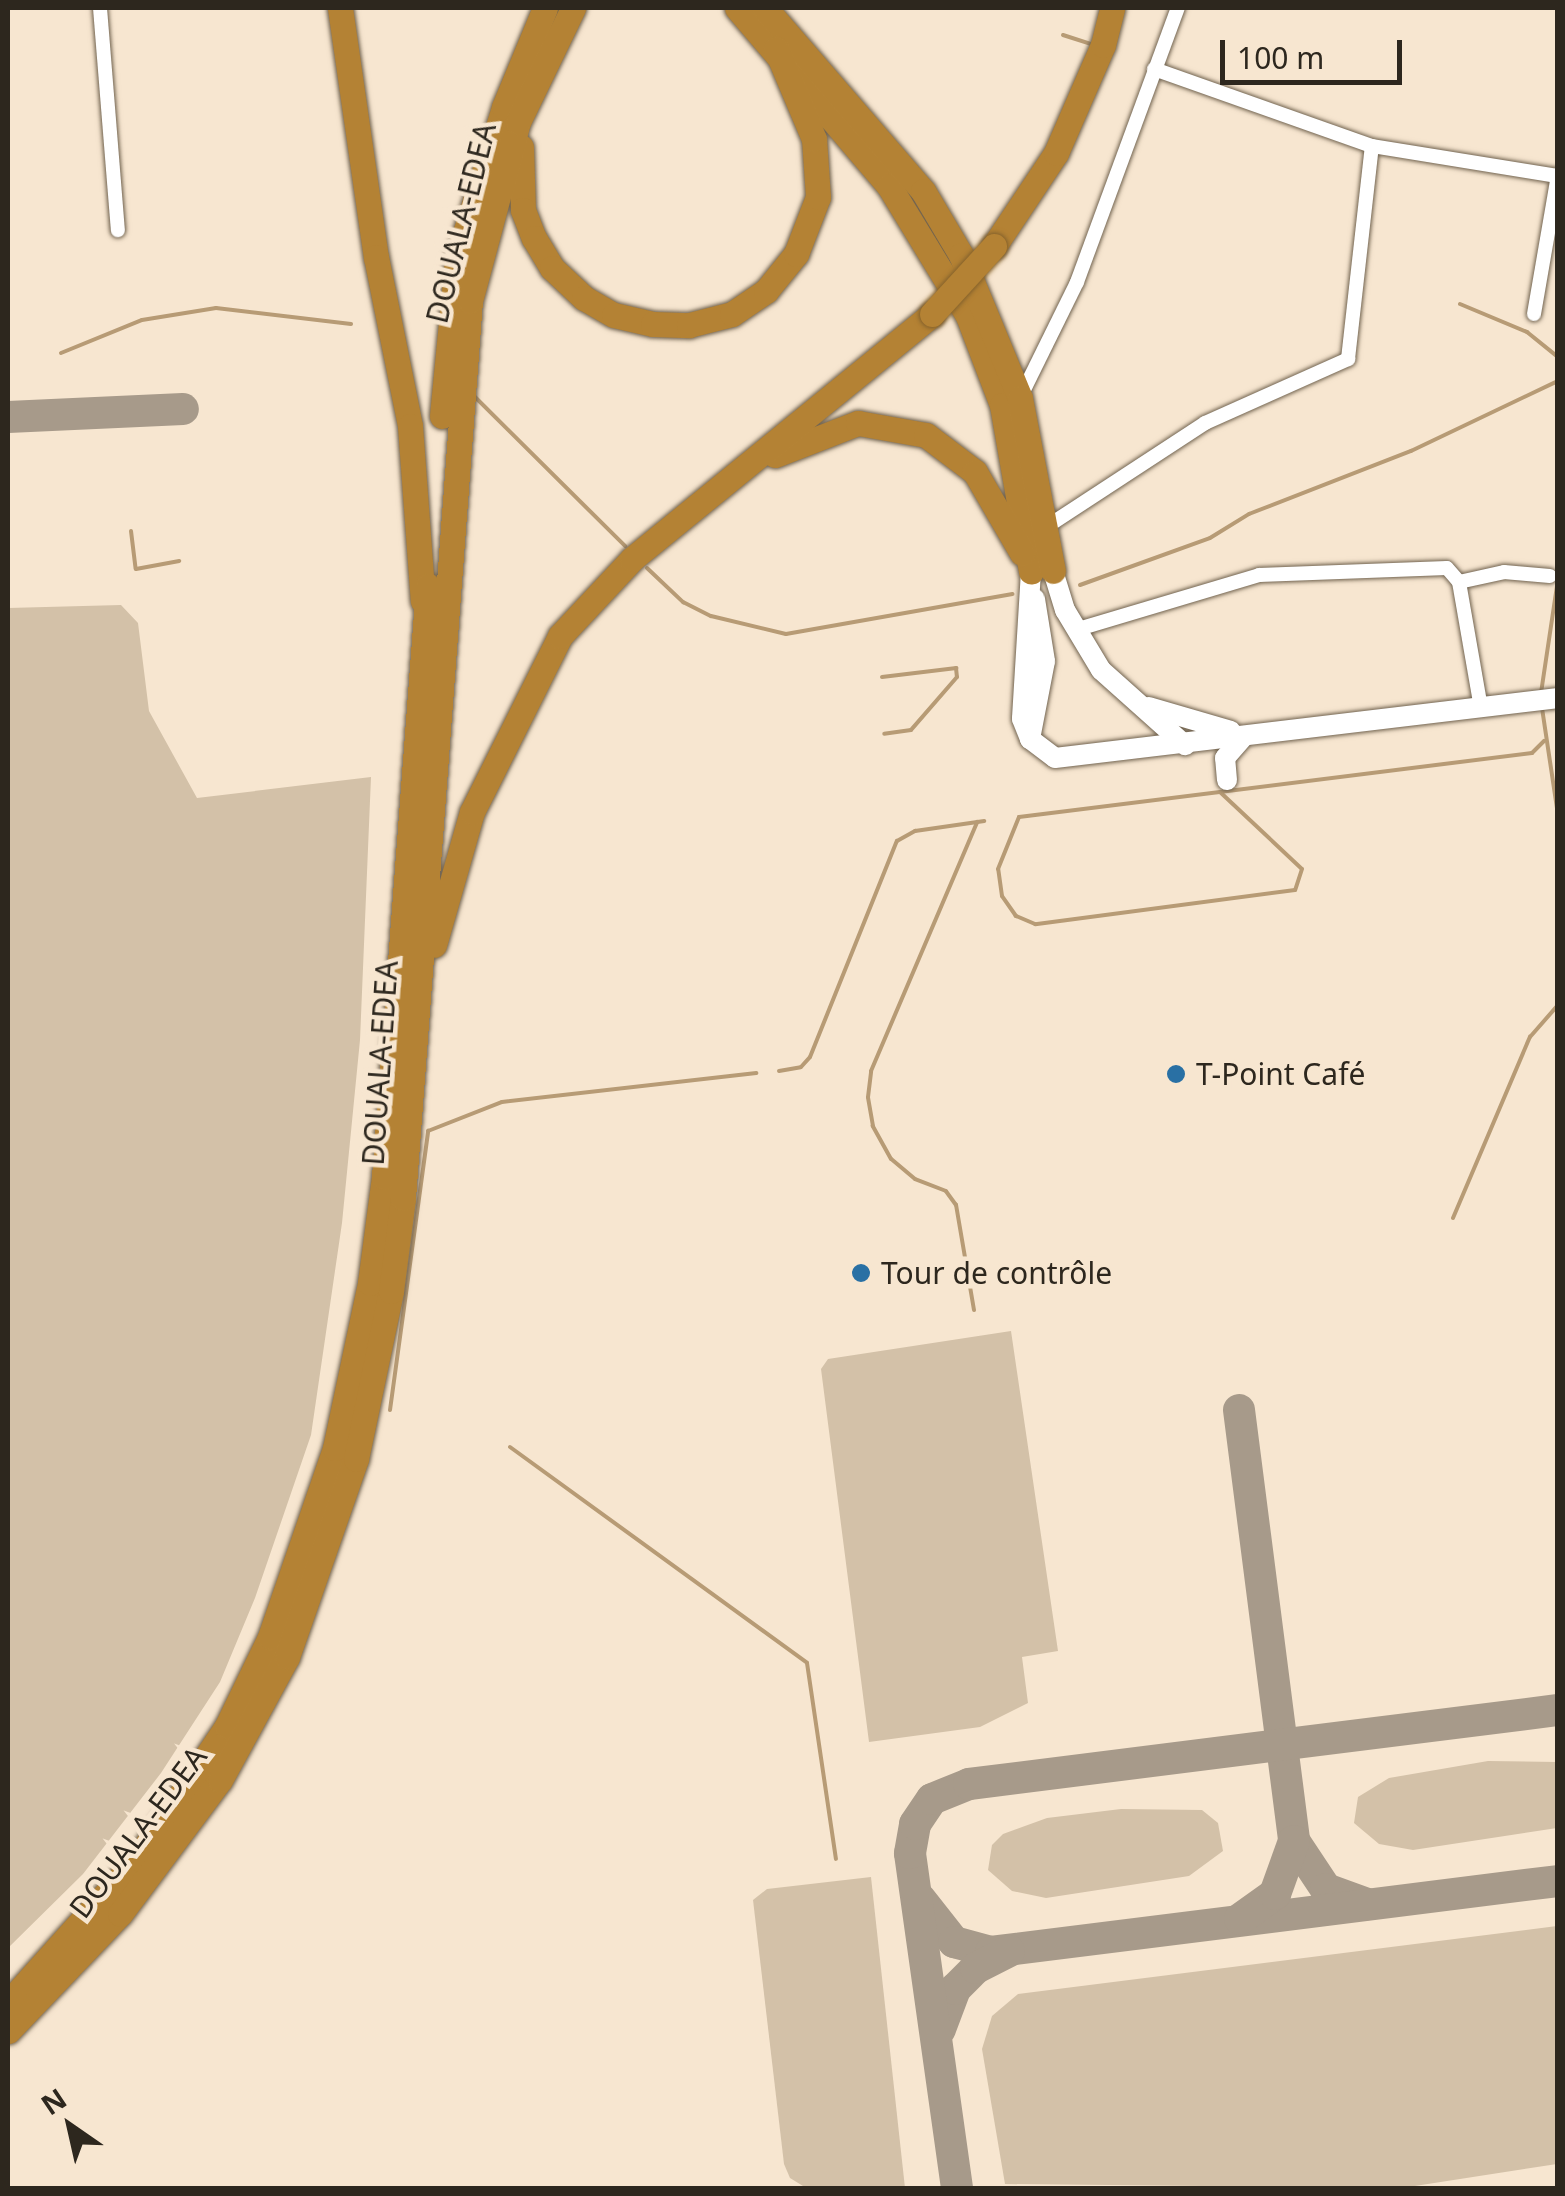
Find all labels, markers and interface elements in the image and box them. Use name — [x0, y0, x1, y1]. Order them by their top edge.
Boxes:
scale bar — [1225, 20, 1408, 82]
text: 100 m — [1237, 37, 1324, 78]
street label: DOUALA-EDEA — [419, 119, 503, 327]
street label: DOUALA-EDEA — [355, 959, 405, 1167]
place label: T-Point Café — [1196, 1056, 1365, 1092]
marker: T-Point Café — [1165, 1063, 1187, 1085]
place label: Tour de contrôle — [881, 1255, 1112, 1291]
marker: Tour de contrôle — [850, 1262, 872, 1284]
street label: DOUALA-EDEA — [62, 1739, 214, 1925]
north arrow — [20, 2076, 120, 2176]
text: N — [33, 2079, 73, 2123]

